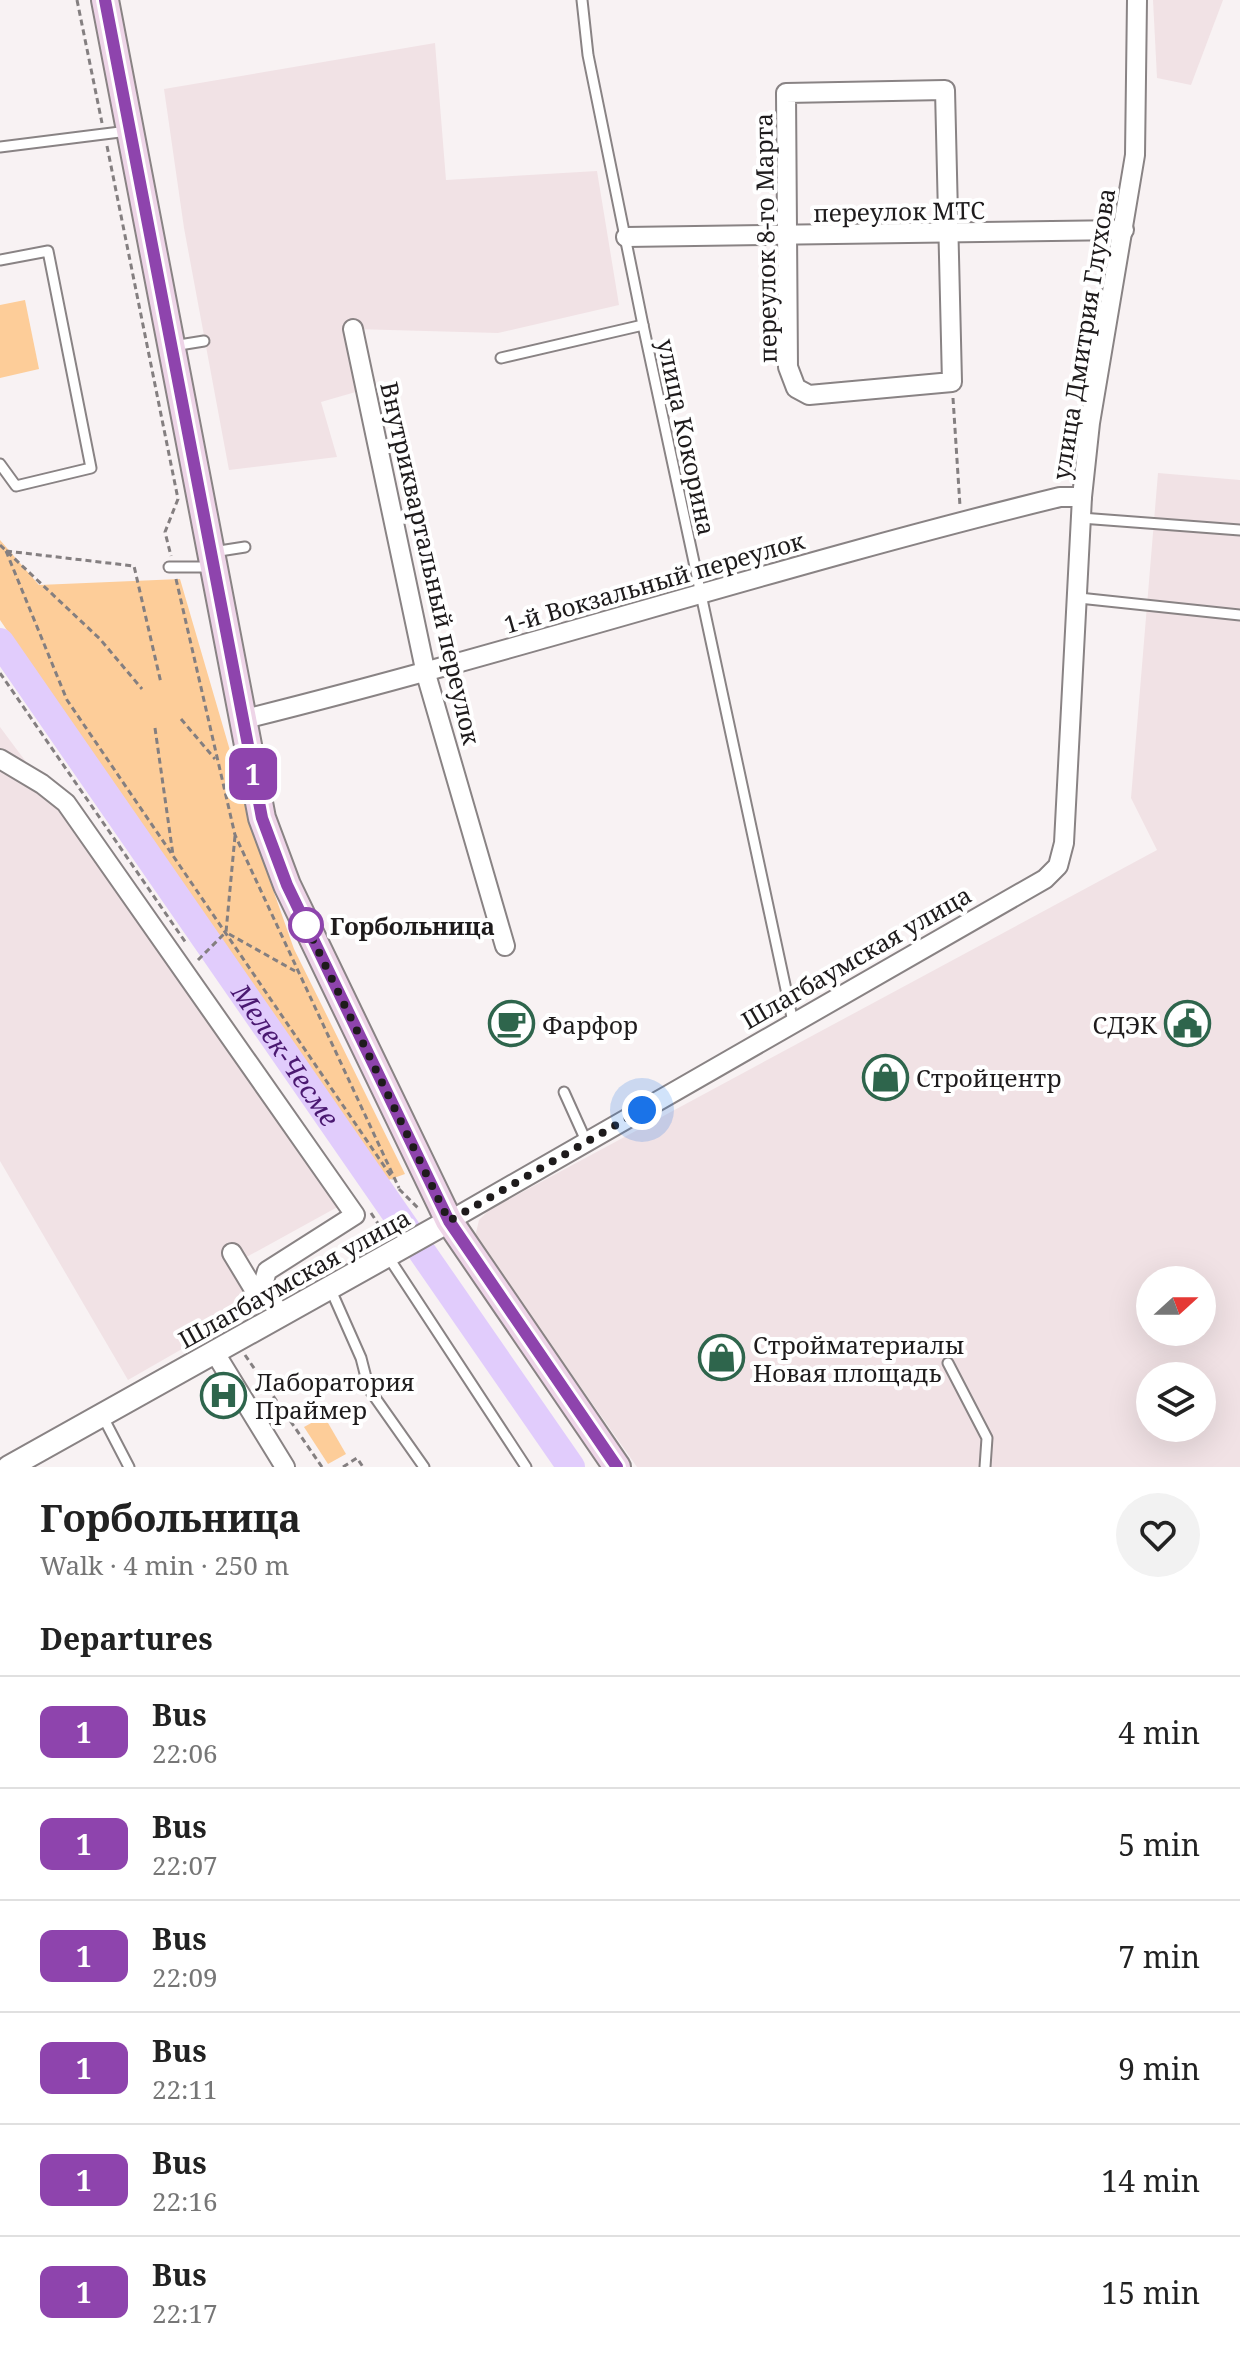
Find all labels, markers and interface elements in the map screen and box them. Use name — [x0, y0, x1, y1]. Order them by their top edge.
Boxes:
street label: переулок 8-го Марта — [746, 113, 784, 363]
street label: улица Дмитрия Глухова — [1044, 186, 1122, 482]
street label: переулок МТС — [813, 193, 985, 229]
street label: улица Кокорина — [650, 336, 724, 538]
street label: Внутриквартальный переулок — [373, 378, 489, 748]
street label: 1-й Вокзальный переулок — [500, 523, 809, 641]
line badge: 1 — [227, 748, 279, 800]
text: 1 — [245, 755, 261, 793]
street label: Шлагбаумская улица — [735, 878, 977, 1036]
marker: Горбольница — [289, 908, 323, 942]
place label: Горбольница — [330, 909, 495, 942]
water label: Мелек-Чесме — [223, 975, 348, 1133]
cafe icon: Фарфор — [487, 1000, 535, 1048]
public building icon: СДЭК — [1164, 1000, 1212, 1048]
place label: Фарфор — [542, 1008, 638, 1041]
place label: СДЭК — [1093, 1008, 1158, 1041]
shop icon: Стройцентр — [861, 1053, 909, 1101]
place label: Стройцентр — [916, 1061, 1062, 1094]
your location — [622, 1090, 662, 1130]
street label: Шлагбаумская улица — [172, 1200, 416, 1356]
north arrow — [1136, 1266, 1216, 1346]
map controls — [1136, 1266, 1216, 1442]
place label: Стройматериалы Новая площадь — [753, 1328, 964, 1389]
shop icon: Стройматериалы Новая площадь — [698, 1334, 746, 1382]
button: layers — [1136, 1362, 1216, 1442]
place label: Лаборатория Праймер — [255, 1365, 415, 1426]
hospital icon: Лаборатория Праймер — [200, 1371, 248, 1419]
text: Горбольница — [40, 1491, 301, 1543]
button: heart — [1116, 1493, 1200, 1577]
text: Walk · 4 min · 250 m — [40, 1547, 289, 1583]
text: Departures — [40, 1618, 213, 1659]
text: Bus — [152, 1694, 207, 1735]
text: 4 min — [1118, 1712, 1200, 1753]
text: 1 — [76, 1713, 92, 1751]
text: 22:06 — [152, 1735, 218, 1771]
text: Bus — [152, 1806, 207, 1847]
text: 5 min — [1118, 1824, 1200, 1865]
text: 1 — [76, 1825, 92, 1863]
text: 22:07 — [152, 1847, 218, 1883]
text: Bus — [152, 1918, 207, 1959]
text: 7 min — [1118, 1936, 1200, 1977]
text: 1 — [76, 1937, 92, 1975]
text: 22:09 — [152, 1959, 218, 1995]
text: Bus — [152, 2030, 207, 2071]
text: 9 min — [1118, 2048, 1200, 2089]
text: 1 — [76, 2049, 92, 2087]
text: 22:11 — [152, 2071, 218, 2107]
text: Bus — [152, 2142, 207, 2183]
text: 14 min — [1101, 2160, 1200, 2201]
text: 1 — [76, 2161, 92, 2199]
text: 22:16 — [152, 2183, 218, 2219]
text: Bus — [152, 2254, 207, 2295]
text: 15 min — [1101, 2272, 1200, 2313]
text: 1 — [76, 2273, 92, 2311]
text: 22:17 — [152, 2295, 218, 2331]

